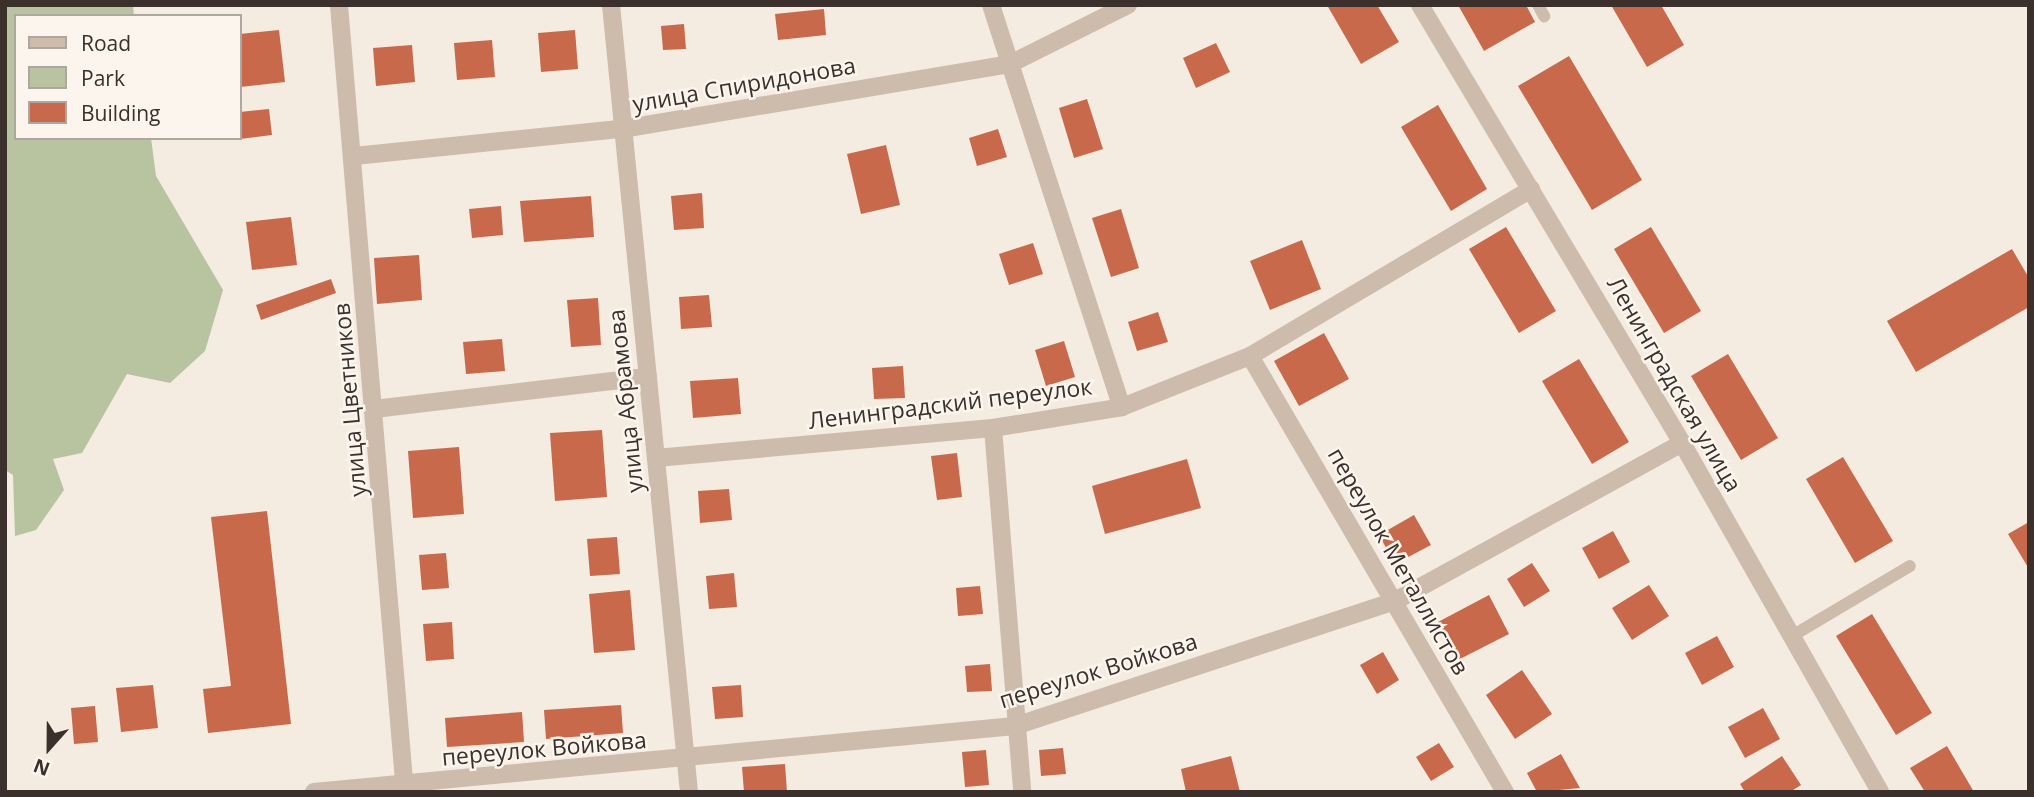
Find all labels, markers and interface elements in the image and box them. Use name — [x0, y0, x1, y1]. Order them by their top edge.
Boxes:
legend — [14, 14, 242, 140]
text: Road — [81, 29, 131, 57]
street label: улица Спиридонова — [630, 51, 858, 117]
text: Park — [81, 64, 125, 92]
text: Building — [81, 99, 160, 127]
street label: Ленинградская улица — [1602, 272, 1748, 496]
street label: улица Цветников — [327, 302, 371, 498]
street label: улица Абрамова — [602, 308, 648, 494]
street label: Ленинградский переулок — [807, 372, 1093, 434]
street label: переулок Металлистов — [1323, 443, 1475, 679]
street label: переулок Войкова — [996, 627, 1200, 713]
north arrow — [14, 713, 84, 783]
street label: переулок Войкова — [440, 725, 648, 771]
text: N — [30, 753, 53, 783]

